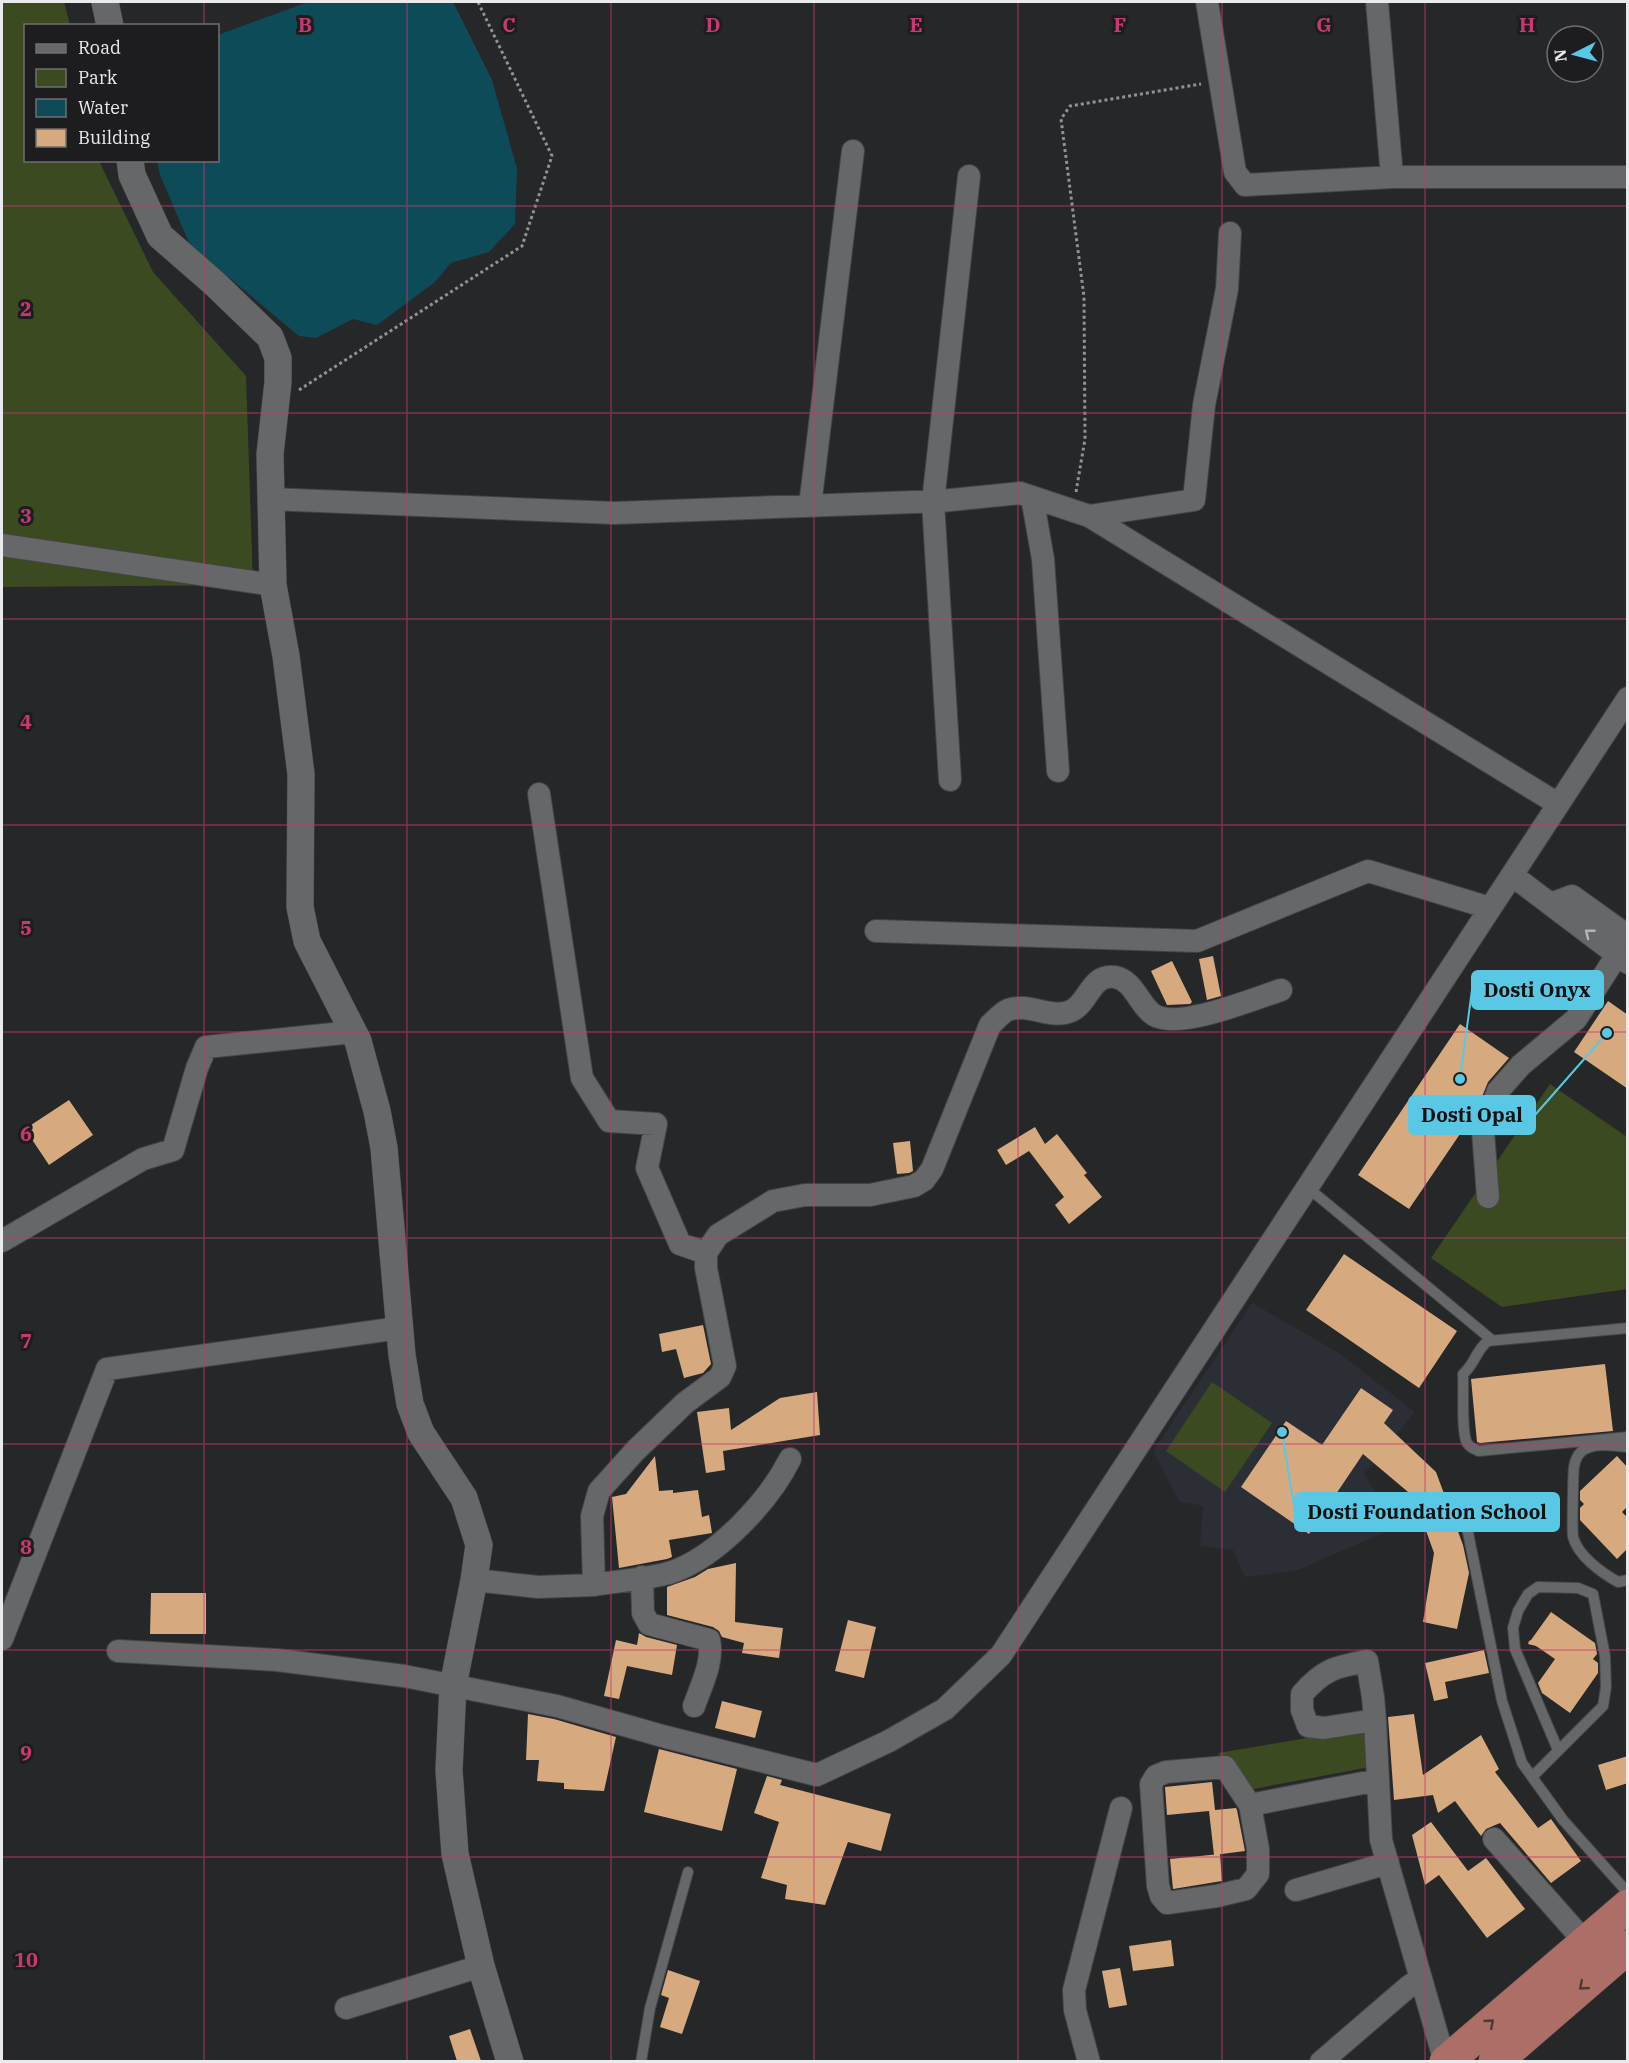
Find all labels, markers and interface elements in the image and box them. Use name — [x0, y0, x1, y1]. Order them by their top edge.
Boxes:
text: B — [298, 11, 312, 38]
text: C — [502, 11, 516, 38]
text: D — [705, 11, 721, 38]
text: E — [909, 11, 923, 38]
text: F — [1114, 11, 1126, 38]
text: G — [1316, 11, 1332, 38]
text: H — [1519, 11, 1535, 38]
legend — [24, 24, 219, 162]
north arrow — [1545, 24, 1605, 84]
text: Road — [78, 36, 121, 59]
text: N — [1549, 48, 1571, 63]
text: Park — [78, 66, 118, 89]
text: Water — [78, 96, 128, 119]
text: Building — [78, 126, 150, 149]
text: 2 — [20, 295, 32, 322]
text: 3 — [20, 502, 32, 529]
text: 4 — [20, 708, 32, 735]
text: 5 — [20, 914, 32, 941]
one-way arrow — [1584, 930, 1595, 941]
callout: Dosti Onyx — [1472, 971, 1603, 1009]
text: Dosti Onyx — [1483, 976, 1591, 1003]
callout: Dosti Opal — [1409, 1096, 1535, 1134]
text: Dosti Opal — [1421, 1101, 1523, 1128]
text: 6 — [20, 1120, 32, 1147]
text: 7 — [20, 1327, 32, 1354]
callout: Dosti Foundation School — [1295, 1493, 1559, 1531]
text: Dosti Foundation School — [1307, 1498, 1547, 1525]
text: 8 — [20, 1533, 32, 1560]
text: 9 — [20, 1739, 32, 1766]
text: 10 — [14, 1946, 38, 1973]
one-way arrow — [1579, 1979, 1590, 1990]
one-way arrow — [1483, 2019, 1494, 2030]

